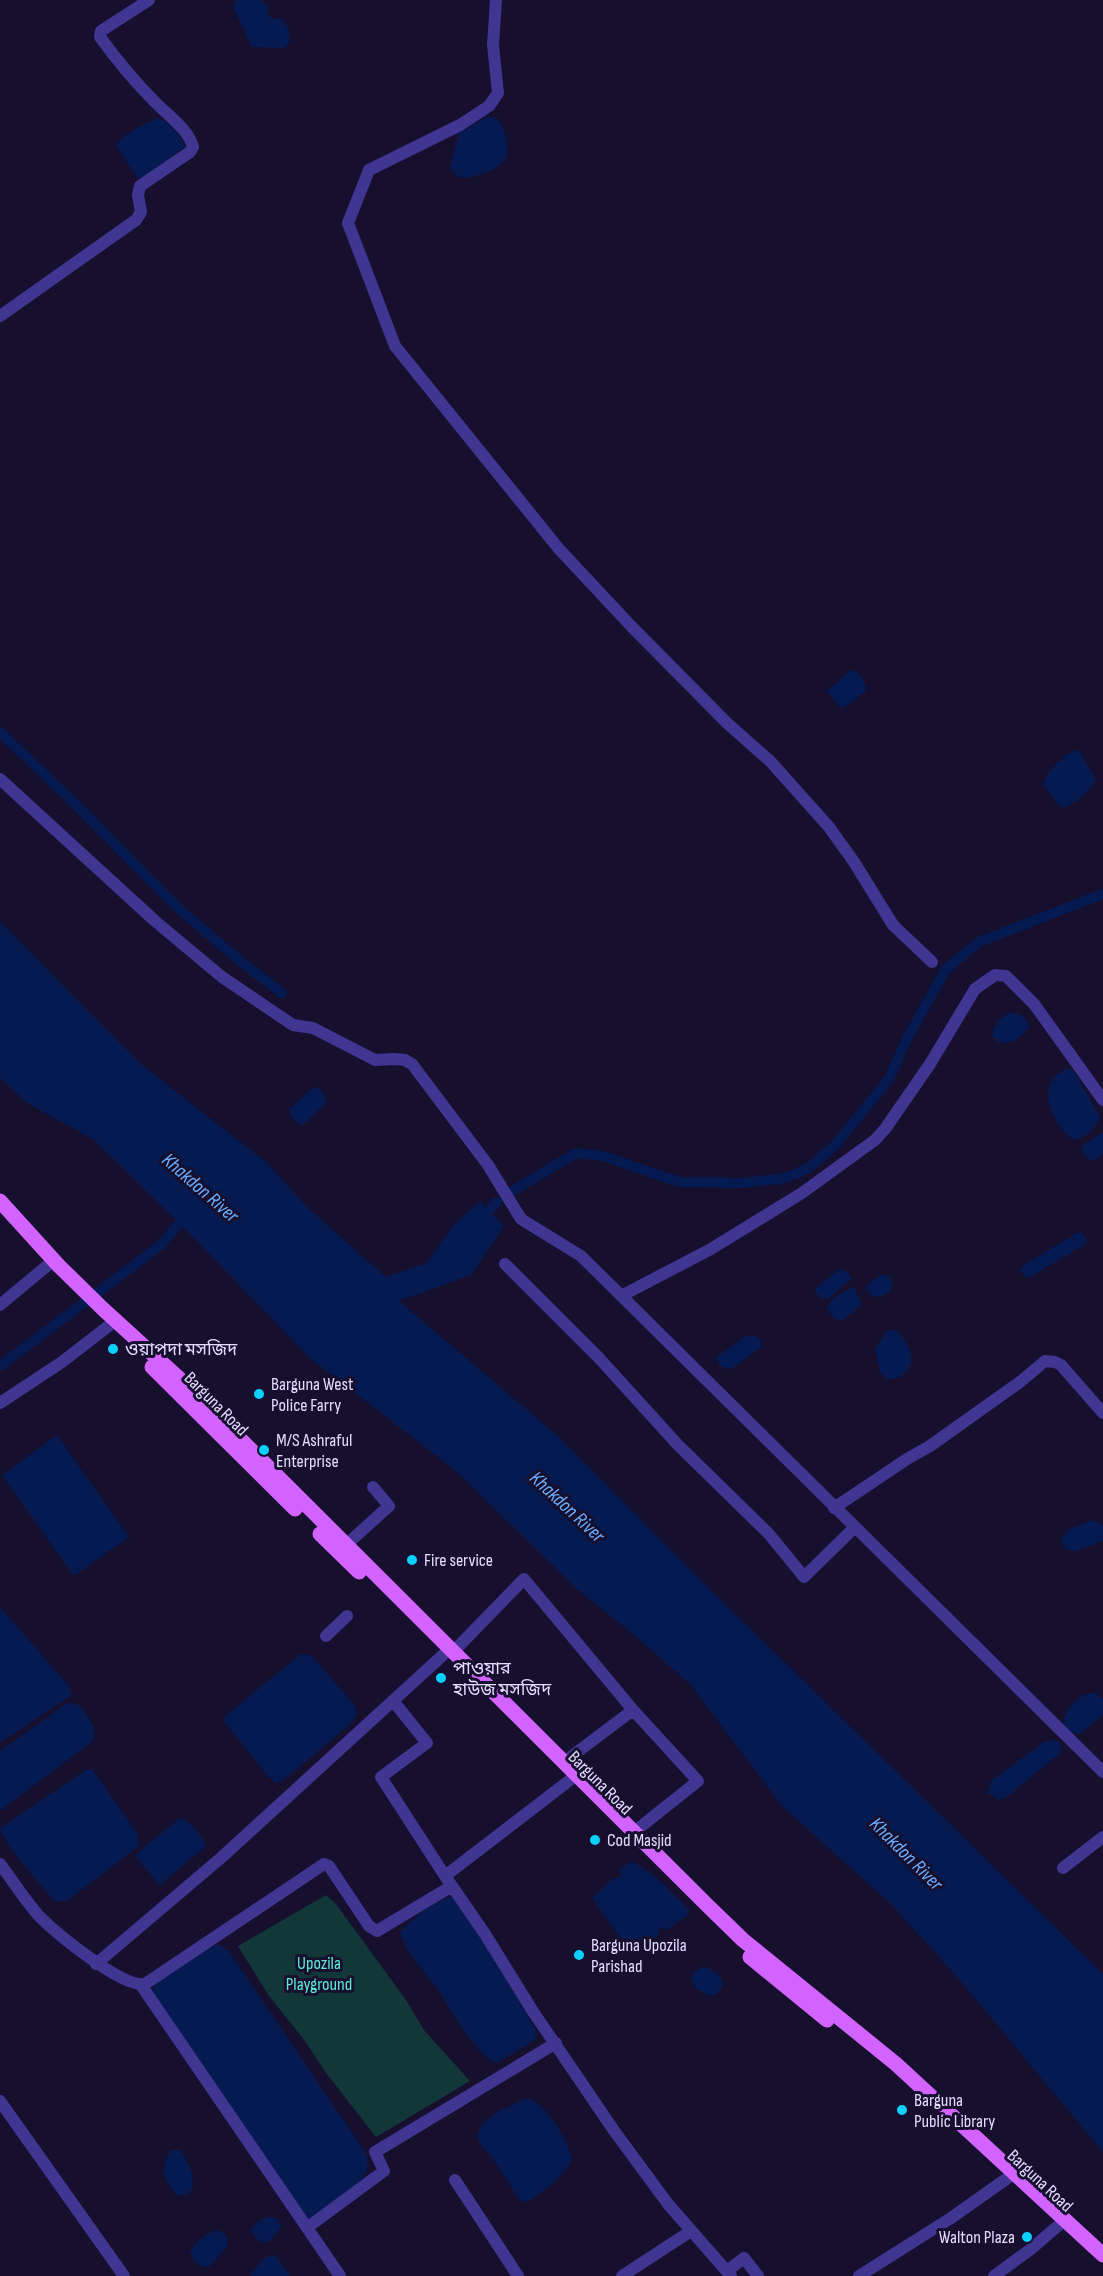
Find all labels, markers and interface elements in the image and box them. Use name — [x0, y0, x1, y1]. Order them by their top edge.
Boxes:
water label: Khakdon River — [157, 1148, 244, 1229]
place label: ওয়াপদা মসজিদ — [125, 1339, 238, 1360]
marker: ওয়াপদা মসজিদ — [106, 1342, 120, 1356]
street label: Barguna Road — [180, 1368, 252, 1440]
place label: Barguna West Police Farry — [271, 1374, 354, 1416]
marker: Barguna West Police Farry — [252, 1387, 266, 1401]
place label: M/S Ashraful Enterprise — [276, 1430, 352, 1472]
marker: M/S Ashraful Enterprise — [257, 1443, 271, 1457]
water label: Khakdon River — [525, 1466, 610, 1549]
place label: Fire service — [424, 1550, 493, 1571]
marker: Fire service — [405, 1553, 419, 1567]
place label: পাওয়ার হাউজ মসজিদ — [452, 1658, 552, 1700]
marker: পাওয়ার হাউজ মসজিদ — [434, 1671, 448, 1685]
street label: Barguna Road — [564, 1747, 636, 1819]
water label: Khakdon River — [864, 1812, 949, 1897]
place label: Cod Masjid — [607, 1830, 672, 1851]
marker: Cod Masjid — [588, 1833, 602, 1847]
place label: Barguna Upozila Parishad — [591, 1935, 687, 1977]
marker: Barguna Upozila Parishad — [572, 1948, 586, 1962]
park label: Upozila Playground — [286, 1953, 352, 1995]
place label: Barguna Public Library — [914, 2090, 995, 2132]
marker: Barguna Public Library — [895, 2103, 909, 2117]
street label: Barguna Road — [1003, 2145, 1077, 2217]
place label: Walton Plaza — [939, 2227, 1015, 2248]
marker: Walton Plaza — [1020, 2230, 1034, 2244]

